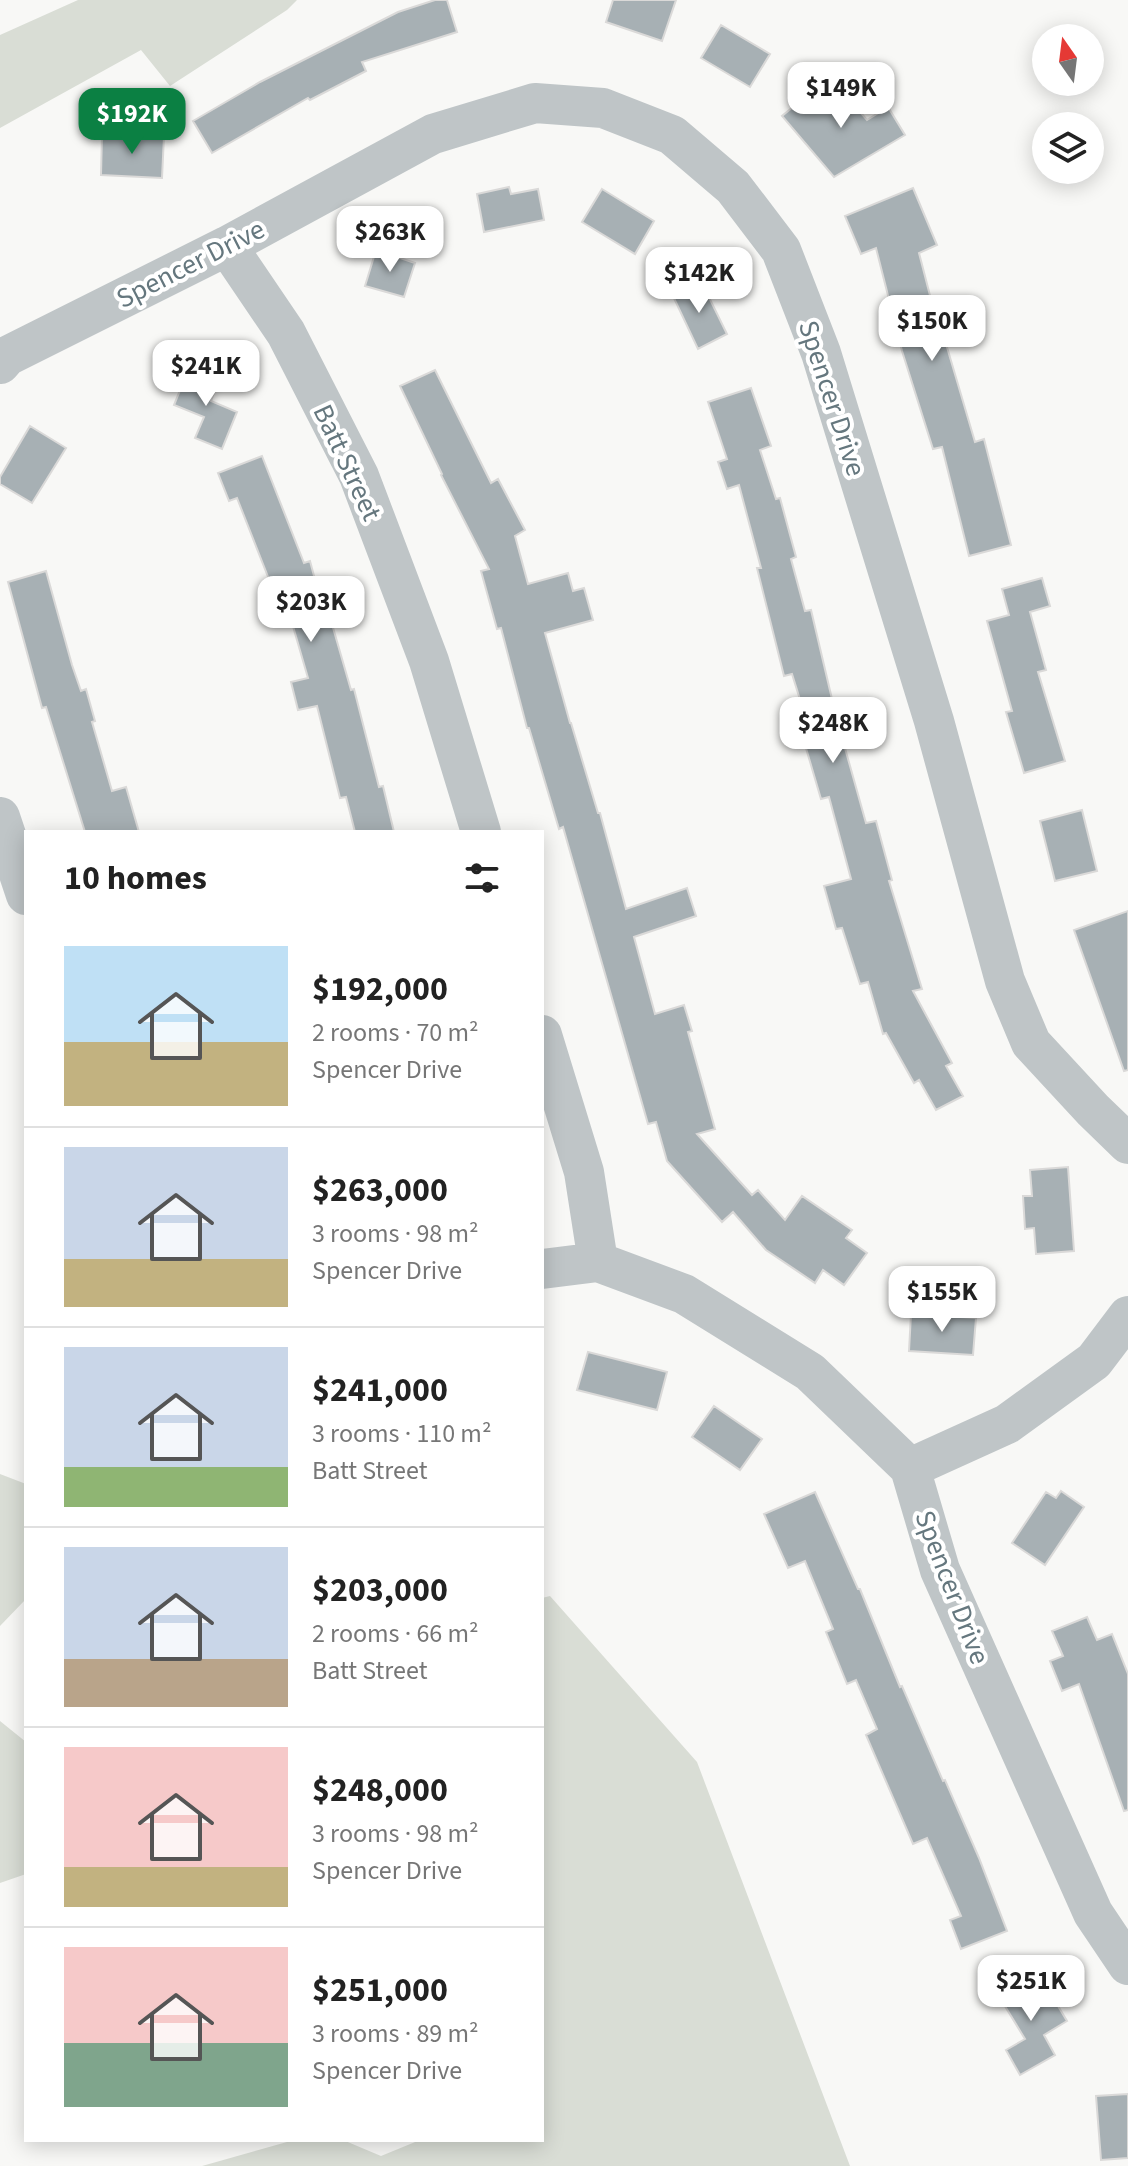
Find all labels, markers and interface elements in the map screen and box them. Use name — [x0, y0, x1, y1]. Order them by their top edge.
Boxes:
north arrow — [1032, 24, 1104, 96]
map controls — [1032, 24, 1104, 184]
pin: $149K — [785, 62, 897, 130]
text: $149K — [806, 69, 876, 106]
pin: $192K — [76, 88, 188, 156]
text: $192K — [97, 95, 167, 132]
button: layers — [1032, 112, 1104, 184]
pin: $263K — [334, 206, 446, 274]
street label: Spencer Drive — [109, 209, 272, 318]
text: $263K — [355, 213, 425, 250]
pin: $142K — [643, 247, 755, 315]
text: $142K — [664, 254, 734, 291]
pin: $150K — [876, 295, 988, 363]
text: $150K — [897, 302, 967, 339]
street label: Spencer Drive — [788, 315, 876, 481]
pin: $241K — [150, 340, 262, 408]
text: $241K — [171, 347, 241, 384]
street label: Batt Street — [303, 398, 392, 528]
pin: $203K — [255, 576, 367, 644]
text: $203K — [276, 583, 346, 620]
pin: $248K — [777, 697, 889, 765]
text: $248K — [798, 704, 868, 741]
text: 10 homes — [64, 854, 207, 903]
icon: filters — [460, 856, 504, 900]
text: $192,000 — [312, 965, 448, 1014]
icon: home — [128, 978, 224, 1074]
text: 2 rooms · 70 m² — [312, 1014, 479, 1051]
text: Spencer Drive — [312, 1051, 462, 1088]
text: $263,000 — [312, 1166, 448, 1215]
icon: home — [128, 1179, 224, 1275]
text: 3 rooms · 98 m² — [312, 1215, 479, 1252]
text: Spencer Drive — [312, 1252, 462, 1289]
pin: $155K — [886, 1266, 998, 1334]
text: $155K — [907, 1273, 977, 1310]
text: $241,000 — [312, 1366, 448, 1415]
icon: home — [128, 1379, 224, 1475]
text: 3 rooms · 110 m² — [312, 1415, 491, 1452]
text: Batt Street — [312, 1452, 427, 1489]
street label: Spencer Drive — [904, 1505, 1000, 1670]
text: $203,000 — [312, 1566, 448, 1615]
icon: home — [128, 1579, 224, 1675]
text: 2 rooms · 66 m² — [312, 1615, 479, 1652]
text: Batt Street — [312, 1652, 427, 1689]
text: $248,000 — [312, 1766, 448, 1815]
icon: home — [128, 1779, 224, 1875]
text: 3 rooms · 98 m² — [312, 1815, 479, 1852]
text: Spencer Drive — [312, 1852, 462, 1889]
pin: $251K — [975, 1955, 1087, 2023]
text: $251K — [996, 1962, 1066, 1999]
text: $251,000 — [312, 1966, 448, 2015]
icon: home — [128, 1979, 224, 2075]
text: 3 rooms · 89 m² — [312, 2015, 479, 2052]
text: Spencer Drive — [312, 2052, 462, 2089]

